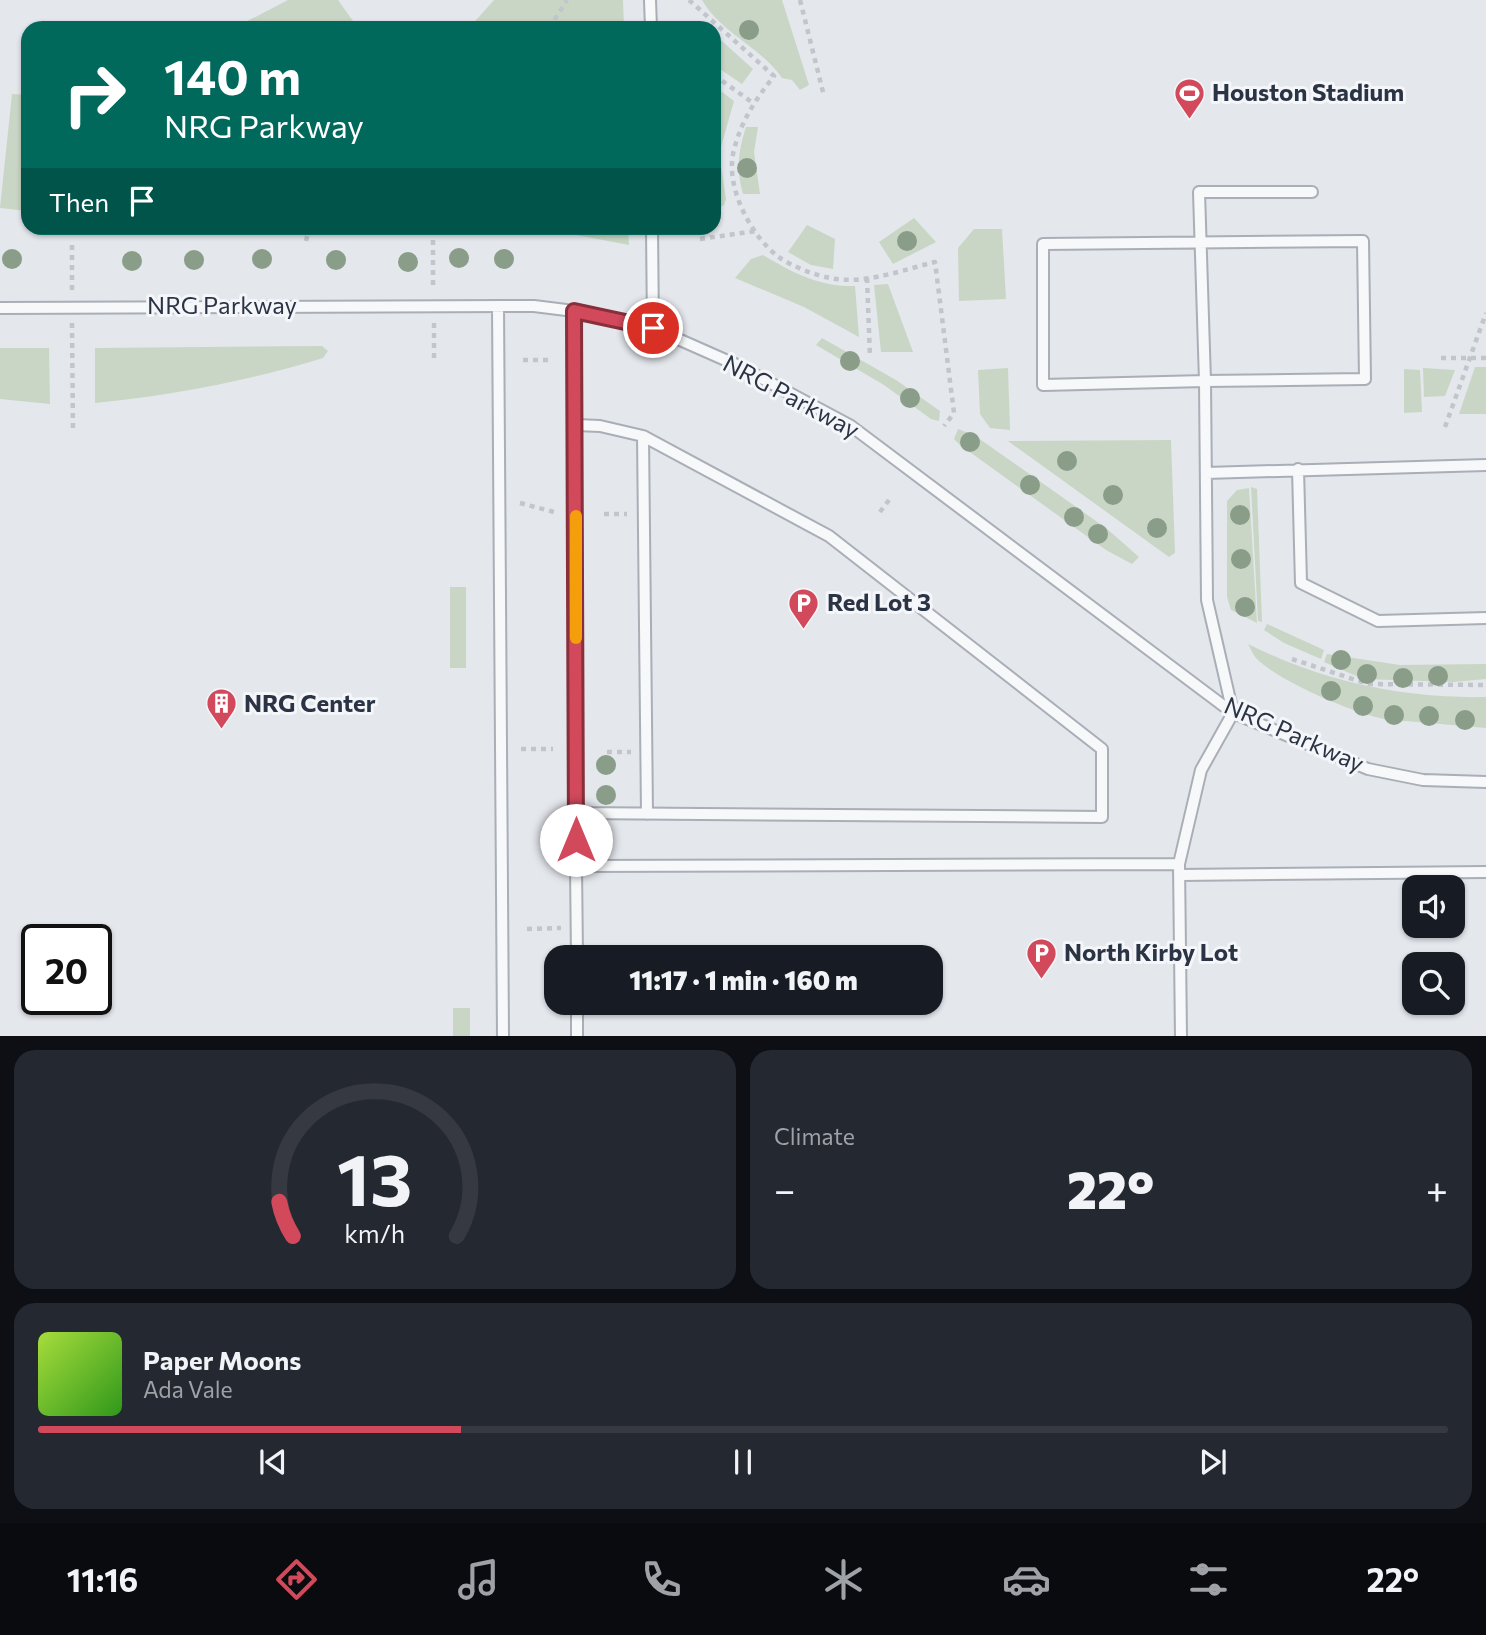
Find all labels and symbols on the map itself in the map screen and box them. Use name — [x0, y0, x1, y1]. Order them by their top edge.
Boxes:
sports icon: Houston Stadium — [1172, 76, 1206, 120]
place label: Houston Stadium — [1212, 77, 1404, 106]
street label: NRG Parkway — [147, 290, 297, 319]
pin — [623, 298, 683, 358]
street label: NRG Parkway — [719, 348, 865, 444]
parking icon: Red Lot 3 — [787, 586, 821, 630]
place label: Red Lot 3 — [827, 587, 931, 616]
building icon: NRG Center — [204, 687, 238, 731]
place label: NRG Center — [244, 688, 376, 717]
street label: NRG Parkway — [1220, 690, 1369, 777]
position arrow — [539, 803, 613, 877]
speed limit sign: 20 — [21, 924, 112, 1015]
parking icon: North Kirby Lot — [1024, 936, 1058, 980]
place label: North Kirby Lot — [1064, 937, 1238, 966]

